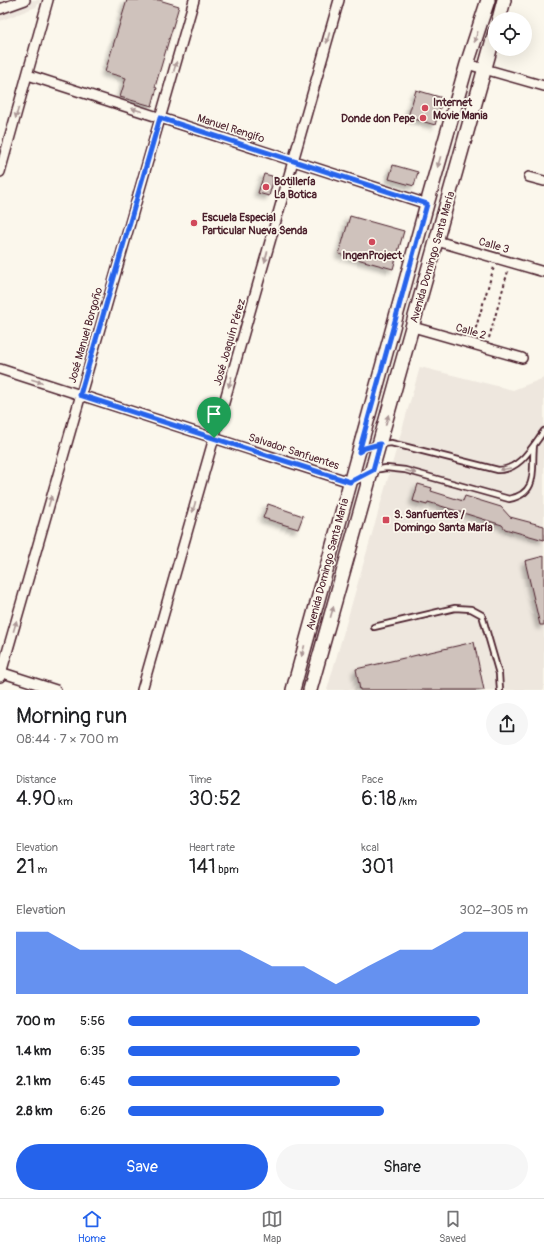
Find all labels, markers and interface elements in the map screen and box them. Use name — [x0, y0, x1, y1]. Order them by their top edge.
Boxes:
map controls — [488, 12, 532, 56]
button: locate — [488, 12, 532, 56]
one-way arrow — [472, 31, 478, 43]
one-way arrow — [325, 32, 331, 44]
one-way arrow — [172, 61, 178, 73]
place label: Internet Movie Mania — [433, 96, 488, 122]
marker: Internet Movie Mania — [420, 103, 430, 113]
one-way arrow — [14, 107, 20, 119]
one-way arrow — [131, 107, 143, 113]
street label: Manuel Rengifo — [196, 111, 266, 145]
place label: Donde don Pepe — [341, 112, 416, 125]
marker: Donde don Pepe — [418, 113, 428, 123]
one-way arrow — [436, 156, 442, 168]
place label: Botillería La Botica — [274, 175, 317, 201]
marker: Botillería La Botica — [261, 182, 271, 192]
street label: Avenida Domingo Santa María — [407, 190, 458, 324]
place label: Escuela Especial Particular Nueva Senda — [202, 211, 307, 237]
marker: Escuela Especial Particular Nueva Senda — [189, 218, 199, 228]
street label: Calle 3 — [477, 235, 511, 256]
marker: IngenProject — [367, 237, 377, 247]
place label: IngenProject — [342, 249, 402, 262]
one-way arrow — [263, 251, 269, 263]
street label: José Manuel Borgoño — [66, 286, 105, 384]
street label: José Joaquín Pérez — [211, 297, 248, 387]
street label: Calle 2 — [454, 321, 488, 342]
one-way arrow — [227, 376, 233, 388]
one-way arrow — [31, 378, 43, 384]
pin — [197, 397, 231, 438]
icon: arrive — [203, 403, 225, 425]
one-way arrow — [384, 414, 390, 426]
street label: Salvador Sanfuentes — [247, 431, 341, 472]
one-way arrow — [498, 466, 511, 472]
one-way arrow — [405, 469, 417, 475]
one-way arrow — [47, 494, 53, 506]
street label: Avenida Domingo Santa María — [304, 497, 351, 632]
one-way arrow — [191, 501, 197, 513]
place label: S. Sanfuentes / Domingo Santa María — [394, 508, 493, 534]
marker: S. Sanfuentes / Domingo Santa María — [381, 515, 391, 525]
one-way arrow — [329, 606, 335, 618]
one-way arrow — [12, 619, 18, 631]
one-way arrow — [300, 645, 306, 658]
text: Morning run — [16, 702, 127, 730]
button: share — [486, 703, 528, 745]
text: 08:44 · 7 × 700 m — [16, 731, 119, 747]
text: Distance — [16, 773, 56, 786]
text: Time — [189, 773, 212, 786]
text: Pace — [361, 773, 383, 786]
text: 4.90 — [16, 786, 56, 811]
text: 30:52 — [189, 786, 241, 811]
text: 6:18 — [361, 786, 396, 811]
text: km — [56, 795, 73, 808]
text: /km — [396, 795, 417, 808]
text: Elevation — [16, 841, 58, 854]
text: Heart rate — [189, 841, 235, 854]
text: kcal — [361, 841, 379, 854]
text: 21 — [16, 854, 35, 879]
text: 141 — [189, 854, 216, 879]
text: 301 — [361, 854, 394, 879]
text: m — [35, 863, 47, 876]
text: bpm — [216, 863, 239, 876]
text: Elevation — [16, 902, 66, 918]
text: 302–305 m — [459, 902, 528, 918]
text: 700 m — [16, 1013, 55, 1029]
text: 5:56 — [80, 1013, 105, 1029]
text: 1.4 km — [16, 1043, 51, 1059]
text: 6:35 — [80, 1043, 105, 1059]
text: 2.1 km — [16, 1073, 51, 1089]
text: 6:45 — [80, 1073, 106, 1089]
text: 2.8 km — [16, 1103, 52, 1119]
text: 6:26 — [80, 1103, 106, 1119]
button: Save — [16, 1144, 268, 1190]
button: Share — [276, 1144, 528, 1190]
tab: Home — [78, 1208, 106, 1245]
tab: Map — [261, 1208, 283, 1245]
tab: Saved — [439, 1208, 466, 1245]

